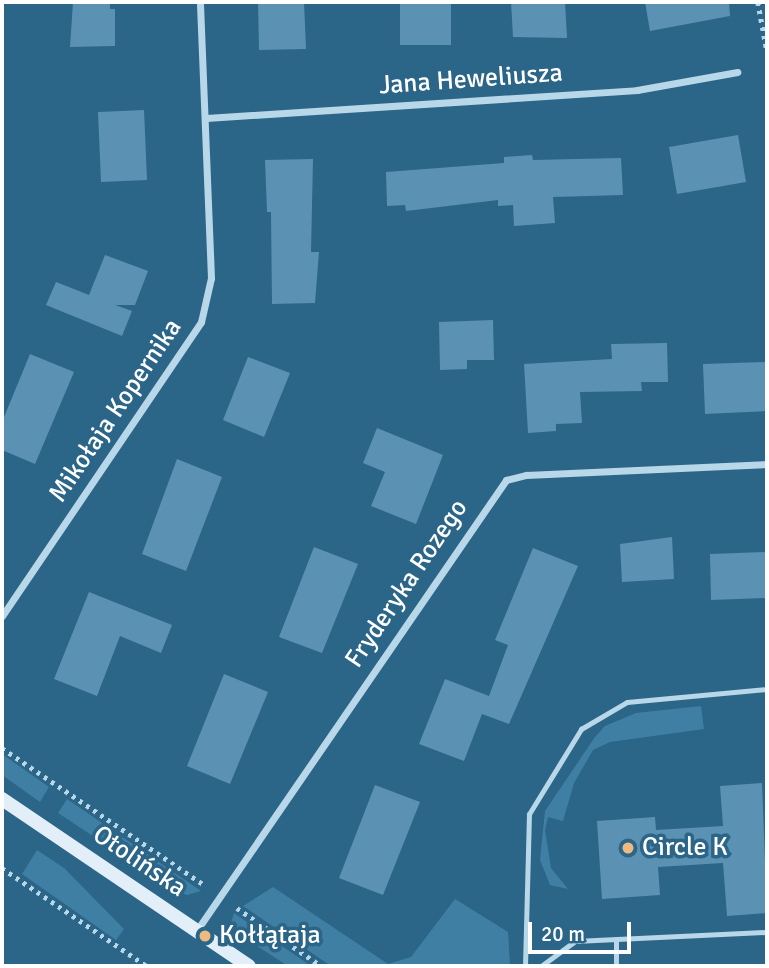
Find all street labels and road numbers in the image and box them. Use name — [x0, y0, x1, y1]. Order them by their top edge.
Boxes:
street label: Jana Heweliusza — [378, 58, 564, 102]
street label: Mikołaja Kopernika — [43, 313, 189, 509]
street label: Fryderyka Rozego — [339, 494, 475, 674]
street label: Otolińska — [86, 819, 192, 905]

